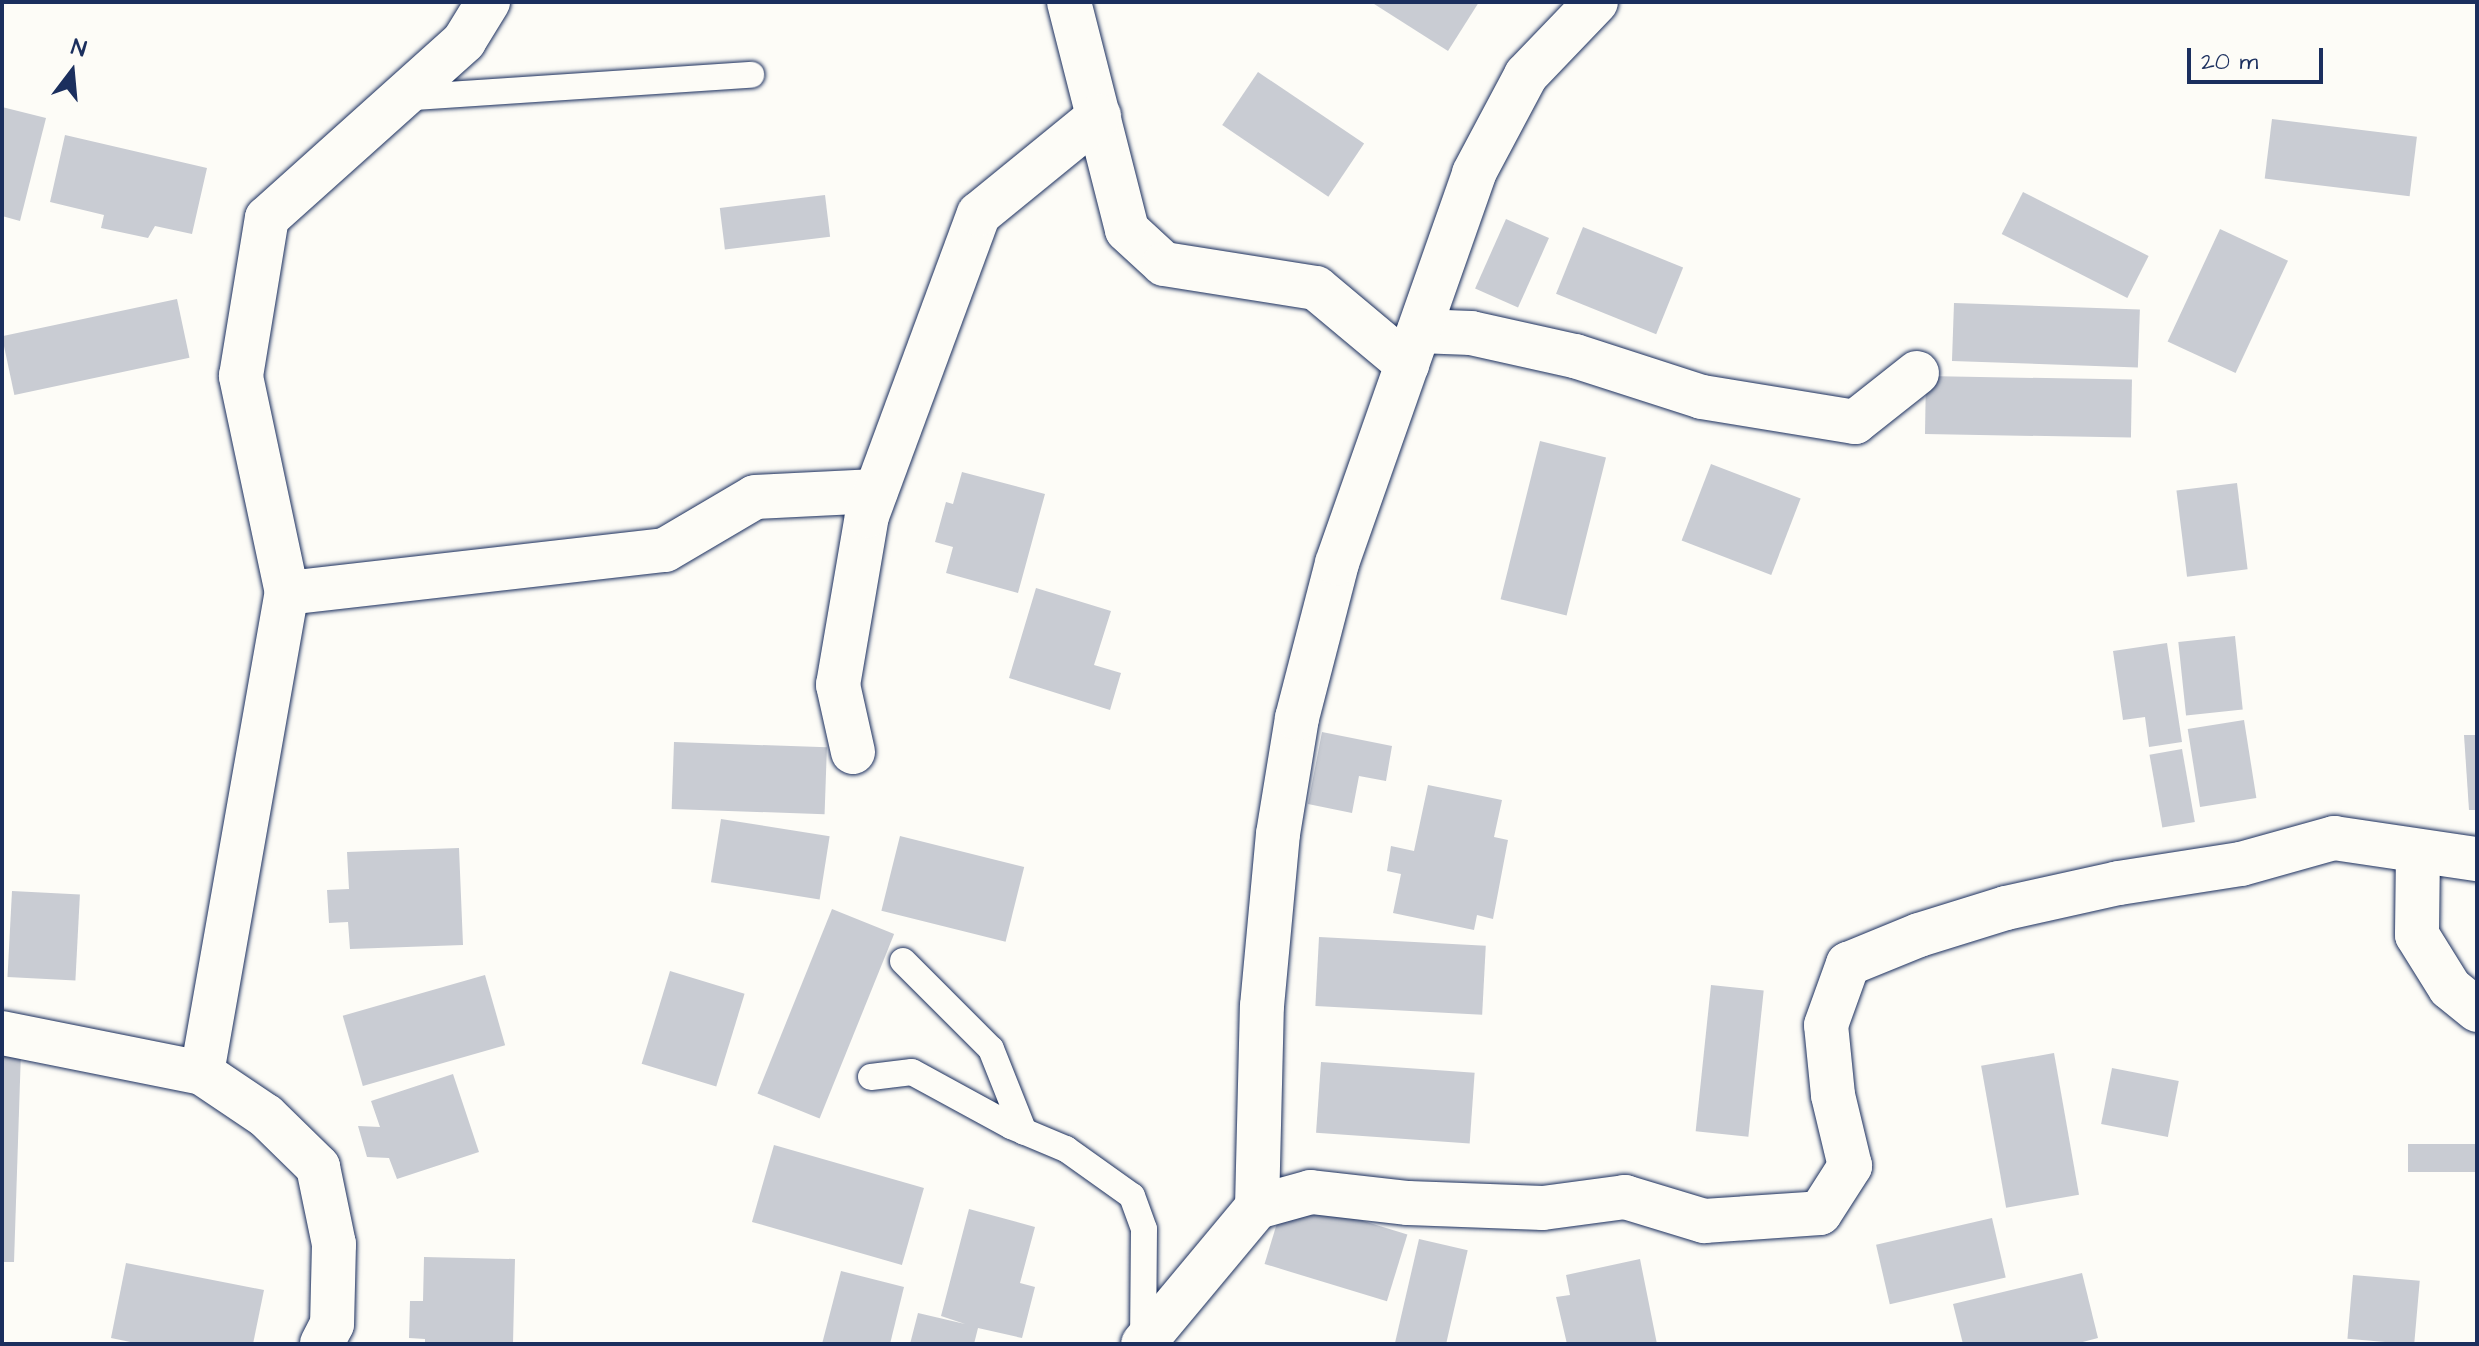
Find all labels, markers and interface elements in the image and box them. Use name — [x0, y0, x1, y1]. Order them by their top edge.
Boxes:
north arrow — [32, 32, 112, 112]
text: N — [68, 32, 90, 65]
scale bar — [2191, 32, 2327, 82]
text: 20 m — [2201, 45, 2258, 79]

